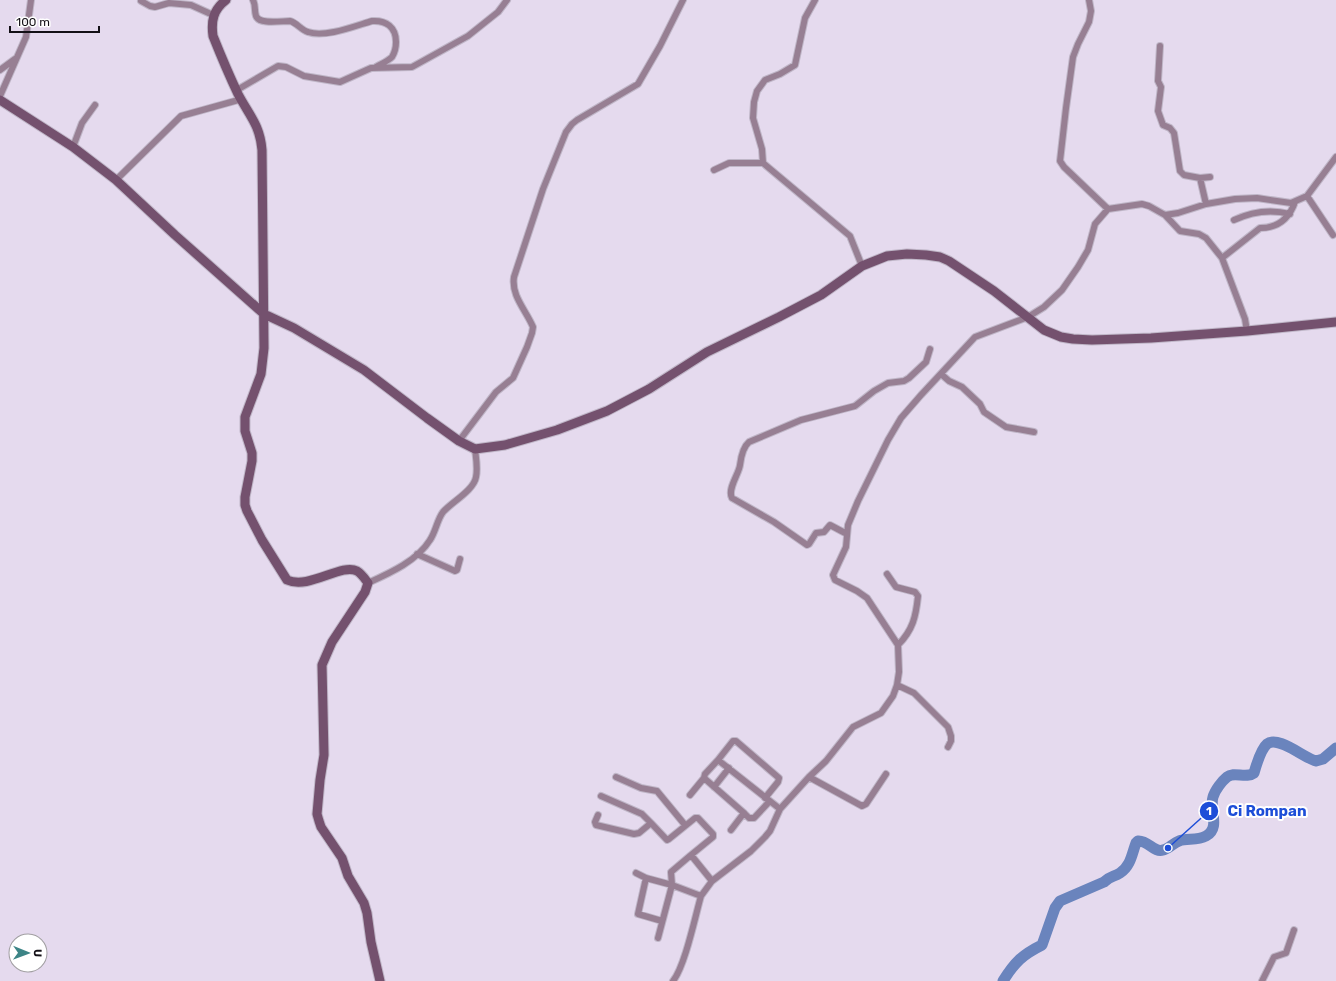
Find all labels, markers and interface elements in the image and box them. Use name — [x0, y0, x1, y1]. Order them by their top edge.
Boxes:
scale bar — [10, 8, 99, 34]
text: 100 m — [16, 15, 50, 29]
callout: Ci Rompan — [1199, 797, 1314, 824]
text: Ci Rompan — [1227, 802, 1307, 820]
text: 1 — [1206, 804, 1212, 818]
north arrow — [8, 933, 48, 973]
text: U — [31, 949, 44, 957]

